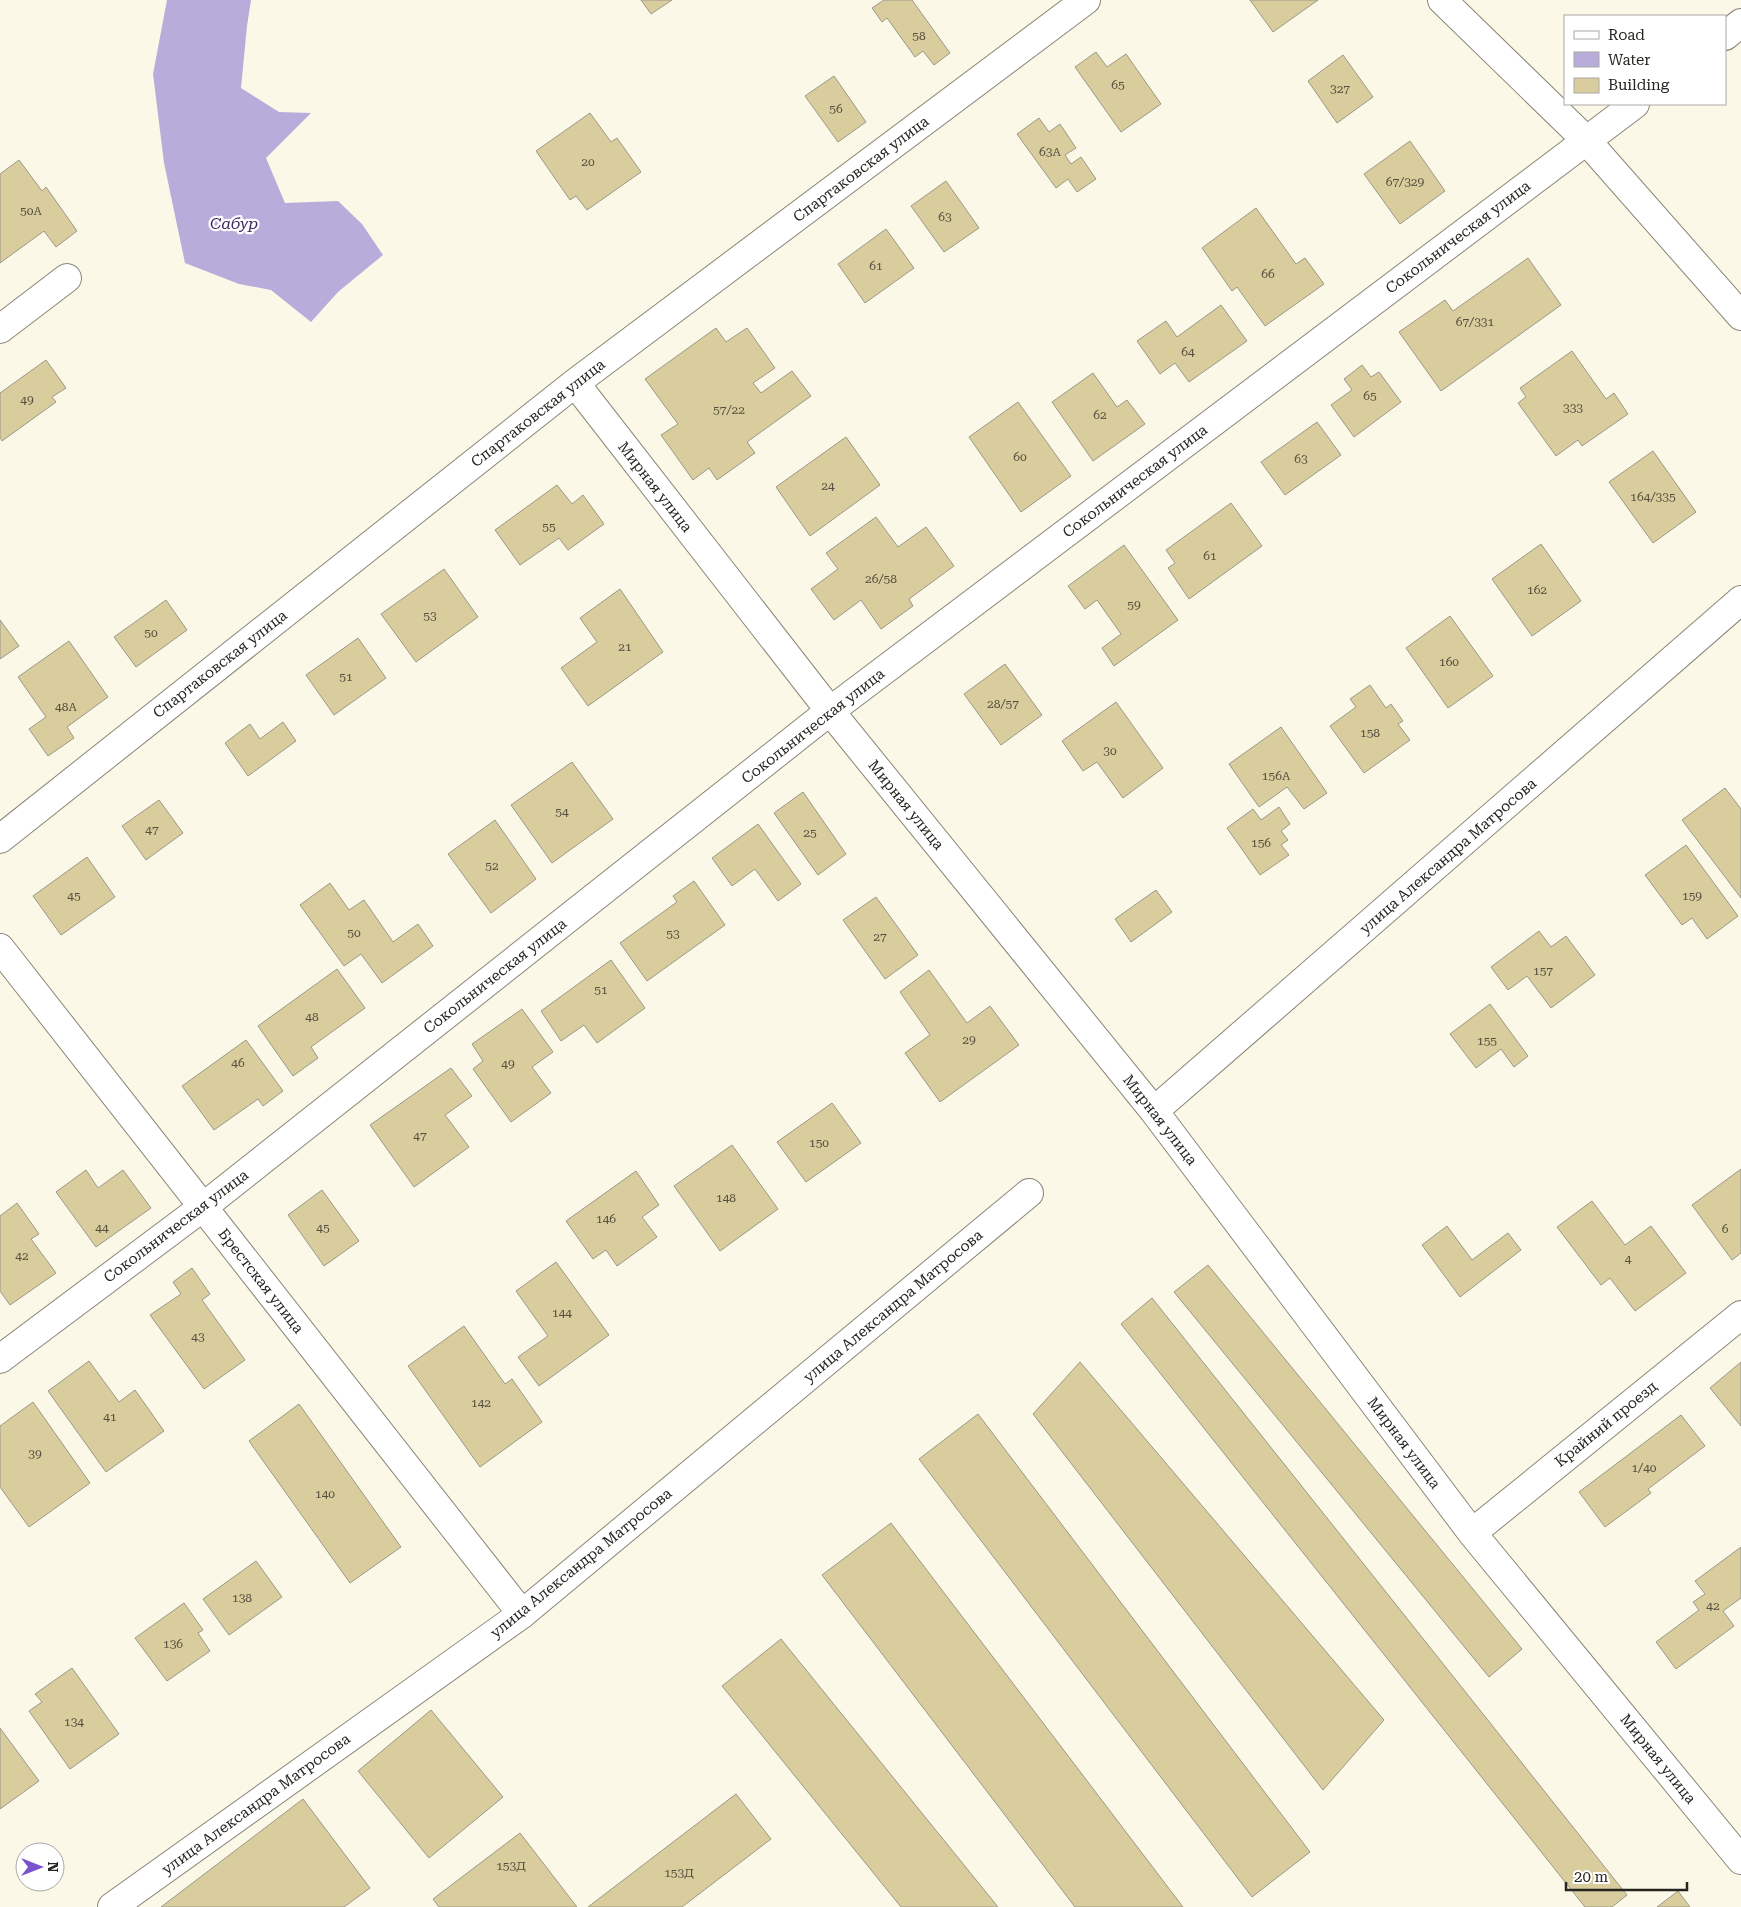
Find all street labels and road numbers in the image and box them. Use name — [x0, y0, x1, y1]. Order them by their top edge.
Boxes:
street label: Спартаковская улица — [790, 112, 932, 226]
street label: Сокольническая улица — [1382, 177, 1534, 297]
street label: Спартаковская улица — [467, 355, 609, 471]
street label: Сокольническая улица — [1059, 421, 1211, 541]
street label: Мирная улица — [614, 438, 696, 536]
street label: Спартаковская улица — [149, 606, 291, 722]
street label: Сокольническая улица — [738, 665, 888, 787]
street label: Мирная улица — [864, 757, 948, 853]
street label: улица Александра Матросова — [1356, 774, 1540, 938]
street label: Сокольническая улица — [420, 915, 570, 1037]
street label: Мирная улица — [1119, 1071, 1201, 1169]
street label: Сокольническая улица — [100, 1166, 252, 1286]
street label: Брестская улица — [214, 1225, 308, 1337]
street label: улица Александра Матросова — [800, 1226, 986, 1386]
street label: Крайний проезд — [1551, 1377, 1661, 1471]
street label: Мирная улица — [1364, 1394, 1444, 1492]
street label: улица Александра Матросова — [487, 1484, 675, 1642]
street label: Мирная улица — [1616, 1711, 1700, 1807]
street label: улица Александра Матросова — [158, 1730, 354, 1878]

